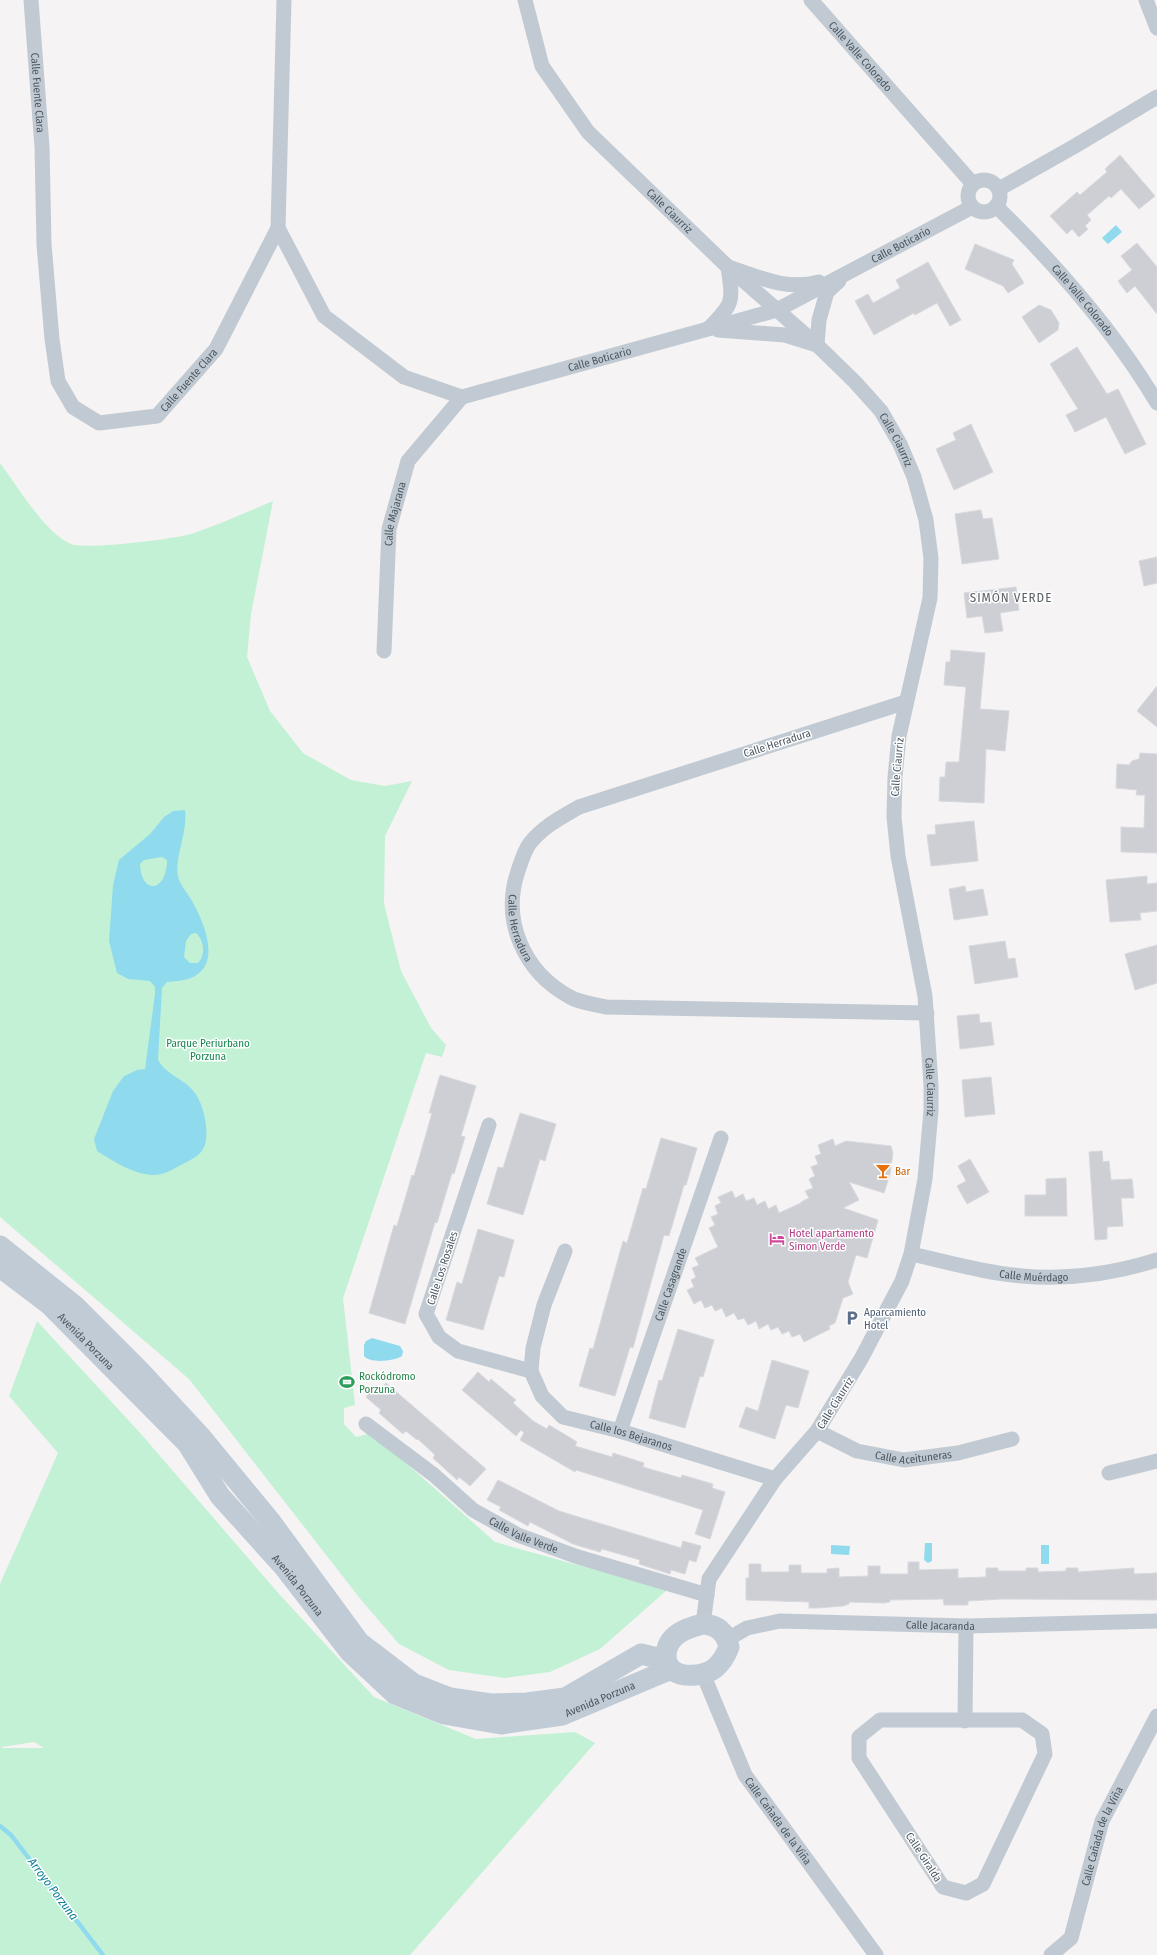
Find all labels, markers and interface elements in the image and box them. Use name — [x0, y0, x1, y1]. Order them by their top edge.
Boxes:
street label: Calle Valle Colorado — [826, 19, 895, 95]
street label: Calle Fuente Clara — [28, 52, 47, 133]
street label: Calle Ciaurriz — [644, 186, 695, 237]
street label: Calle Boticario — [869, 224, 933, 266]
street label: Calle Valle Colorado — [1049, 262, 1116, 339]
street label: Calle Boticario — [567, 344, 633, 374]
street label: Calle Fuente Clara — [158, 346, 220, 415]
street label: Calle Ciaurriz — [876, 411, 915, 469]
street label: Calle Majarana — [382, 480, 409, 546]
district label: SIMÓN VERDE — [970, 590, 1052, 605]
street label: Calle Herradura — [742, 726, 812, 760]
street label: Calle Ciaurriz — [888, 737, 907, 797]
street label: Calle Herradura — [505, 894, 535, 964]
park label: Parque Periurbano Porzuna — [166, 1037, 250, 1063]
street label: Calle Ciaurriz — [922, 1057, 937, 1118]
bar icon: Bar — [874, 1162, 892, 1180]
place label: Bar — [895, 1165, 910, 1178]
place label: Hotel apartamento Simon Verde — [789, 1227, 874, 1253]
street label: Calle Los Rosales — [424, 1229, 461, 1307]
hotel icon: Hotel apartamento Simon Verde — [768, 1230, 786, 1248]
street label: Calle Casagrande — [652, 1246, 690, 1323]
street label: Calle Muérdago — [998, 1267, 1069, 1284]
place label: Aparcamiento Hotel — [864, 1306, 926, 1332]
parking icon: Aparcamiento Hotel — [843, 1309, 861, 1327]
street label: Avenida Porzuna — [55, 1311, 117, 1373]
place label: Rockódromo Porzuna — [359, 1370, 416, 1396]
sports icon: Rockódromo Porzuna — [338, 1373, 356, 1391]
street label: Calle Ciaurriz — [814, 1374, 857, 1432]
street label: Calle los Bejaranos — [588, 1418, 674, 1454]
street label: Calle Aceituneras — [874, 1448, 953, 1467]
street label: Calle Valle Verde — [487, 1514, 560, 1556]
street label: Avenida Porzuna — [269, 1552, 326, 1619]
street label: Calle Jacaranda — [906, 1618, 975, 1633]
street label: Avenida Porzuna — [563, 1679, 637, 1720]
street label: Calle Cañada de la Viña — [742, 1775, 814, 1867]
street label: Calle Cañada de la Viña — [1079, 1784, 1126, 1887]
street label: Calle Giralda — [903, 1830, 944, 1885]
water label: Arroyo Porzuna — [24, 1854, 81, 1923]

